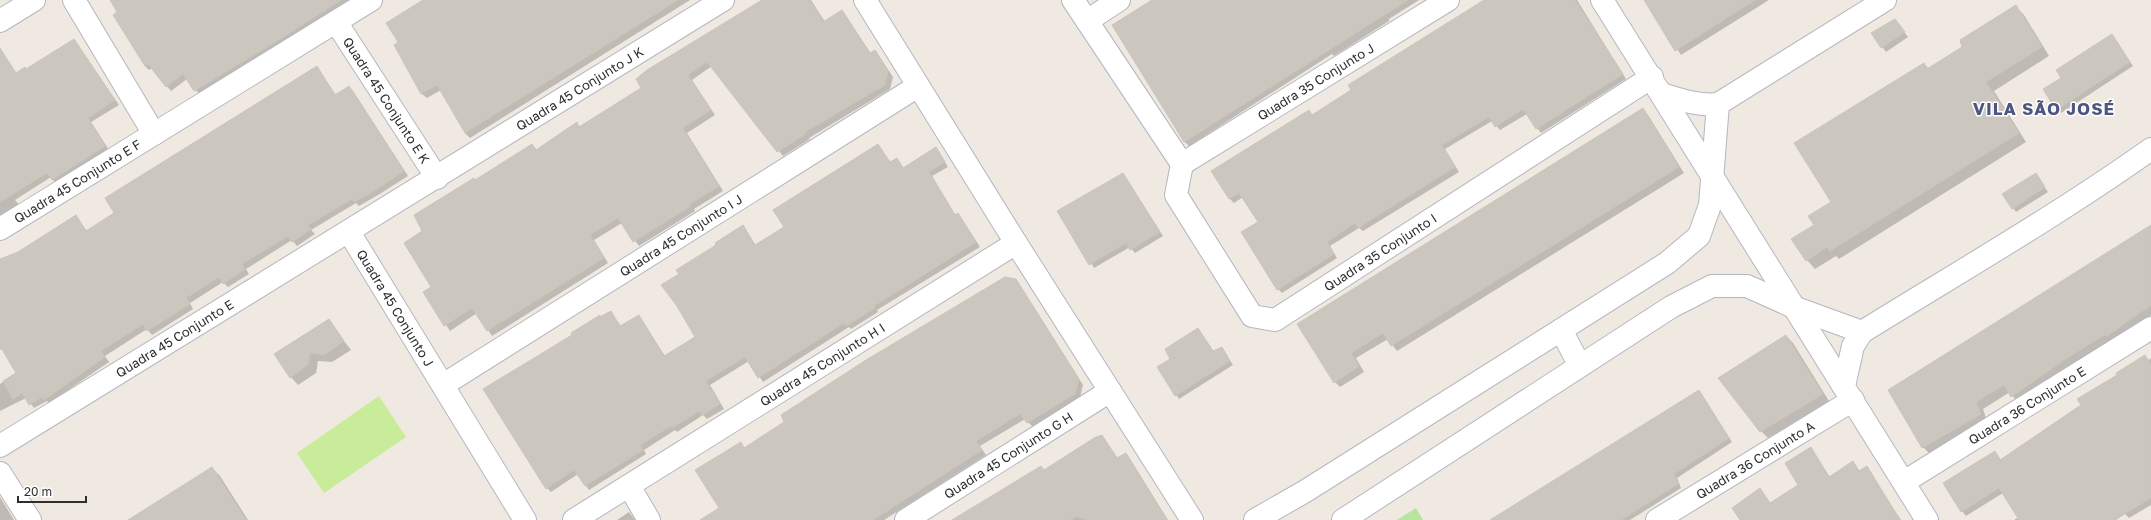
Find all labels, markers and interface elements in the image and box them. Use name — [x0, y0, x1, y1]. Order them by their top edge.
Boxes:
street label: Quadra 45 Conjunto E K — [340, 34, 433, 166]
street label: Quadra 35 Conjunto J — [1254, 40, 1377, 124]
street label: Quadra 45 Conjunto J K — [513, 43, 646, 134]
district label: VILA SÃO JOSÉ — [1973, 98, 2115, 119]
street label: Quadra 45 Conjunto E F — [11, 136, 144, 226]
street label: Quadra 45 Conjunto I J — [617, 191, 745, 280]
street label: Quadra 35 Conjunto I — [1321, 210, 1440, 294]
street label: Quadra 45 Conjunto J — [354, 246, 437, 370]
street label: Quadra 45 Conjunto E — [113, 296, 236, 381]
street label: Quadra 45 Conjunto H I — [757, 319, 888, 410]
street label: Quadra 36 Conjunto E — [1965, 363, 2089, 448]
street label: Quadra 45 Conjunto G H — [941, 409, 1076, 502]
street label: Quadra 36 Conjunto A — [1693, 417, 1818, 502]
scale bar — [18, 478, 86, 504]
text: 20 m — [24, 484, 52, 499]

